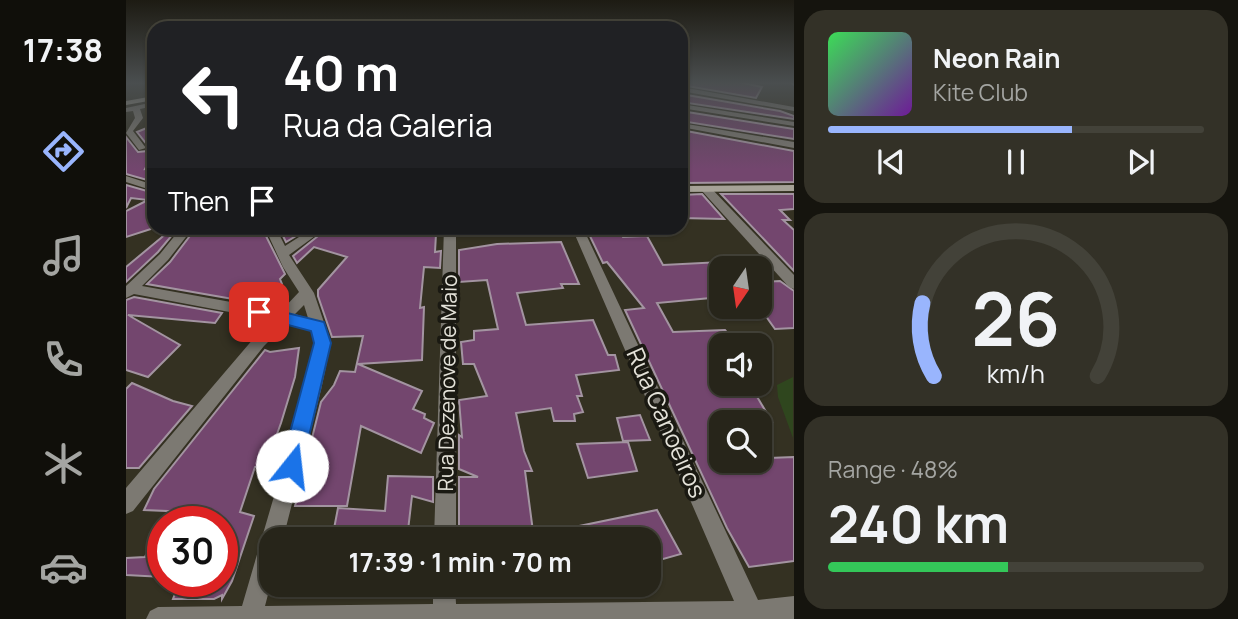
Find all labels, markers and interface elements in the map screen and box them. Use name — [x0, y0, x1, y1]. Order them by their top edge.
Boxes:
text: 17:38 — [23, 28, 103, 72]
text: 40 m — [283, 39, 399, 106]
text: Neon Rain — [933, 40, 1061, 76]
icon: left — [168, 49, 259, 140]
text: Kite Club — [933, 76, 1028, 108]
text: Rua da Galeria — [283, 103, 493, 147]
icon: directions — [39, 127, 88, 176]
icon: previous — [872, 143, 910, 181]
icon: pause — [997, 143, 1035, 181]
icon: next — [1122, 143, 1160, 181]
icon: arrive — [243, 182, 281, 220]
text: Then — [168, 183, 229, 219]
icon: music — [39, 231, 88, 280]
north arrow — [709, 256, 772, 318]
map controls — [709, 256, 772, 473]
text: 26 — [972, 268, 1060, 368]
street label: Rua Dezenove de Maio — [431, 274, 463, 492]
pin — [229, 282, 289, 342]
icon: arrive — [240, 293, 278, 331]
button: sound — [709, 333, 772, 396]
icon: phone — [39, 335, 88, 384]
street label: Rua Canoeiros — [620, 342, 715, 503]
text: km/h — [987, 355, 1045, 390]
button: search — [709, 410, 772, 473]
position arrow — [255, 429, 329, 503]
icon: climate — [39, 439, 88, 488]
text: Range · 48% — [828, 453, 958, 485]
text: 240 km — [828, 488, 1009, 559]
speed limit sign: 30 — [147, 506, 238, 597]
icon: car — [39, 543, 88, 592]
text: 17:39 · 1 min · 70 m — [348, 544, 572, 580]

